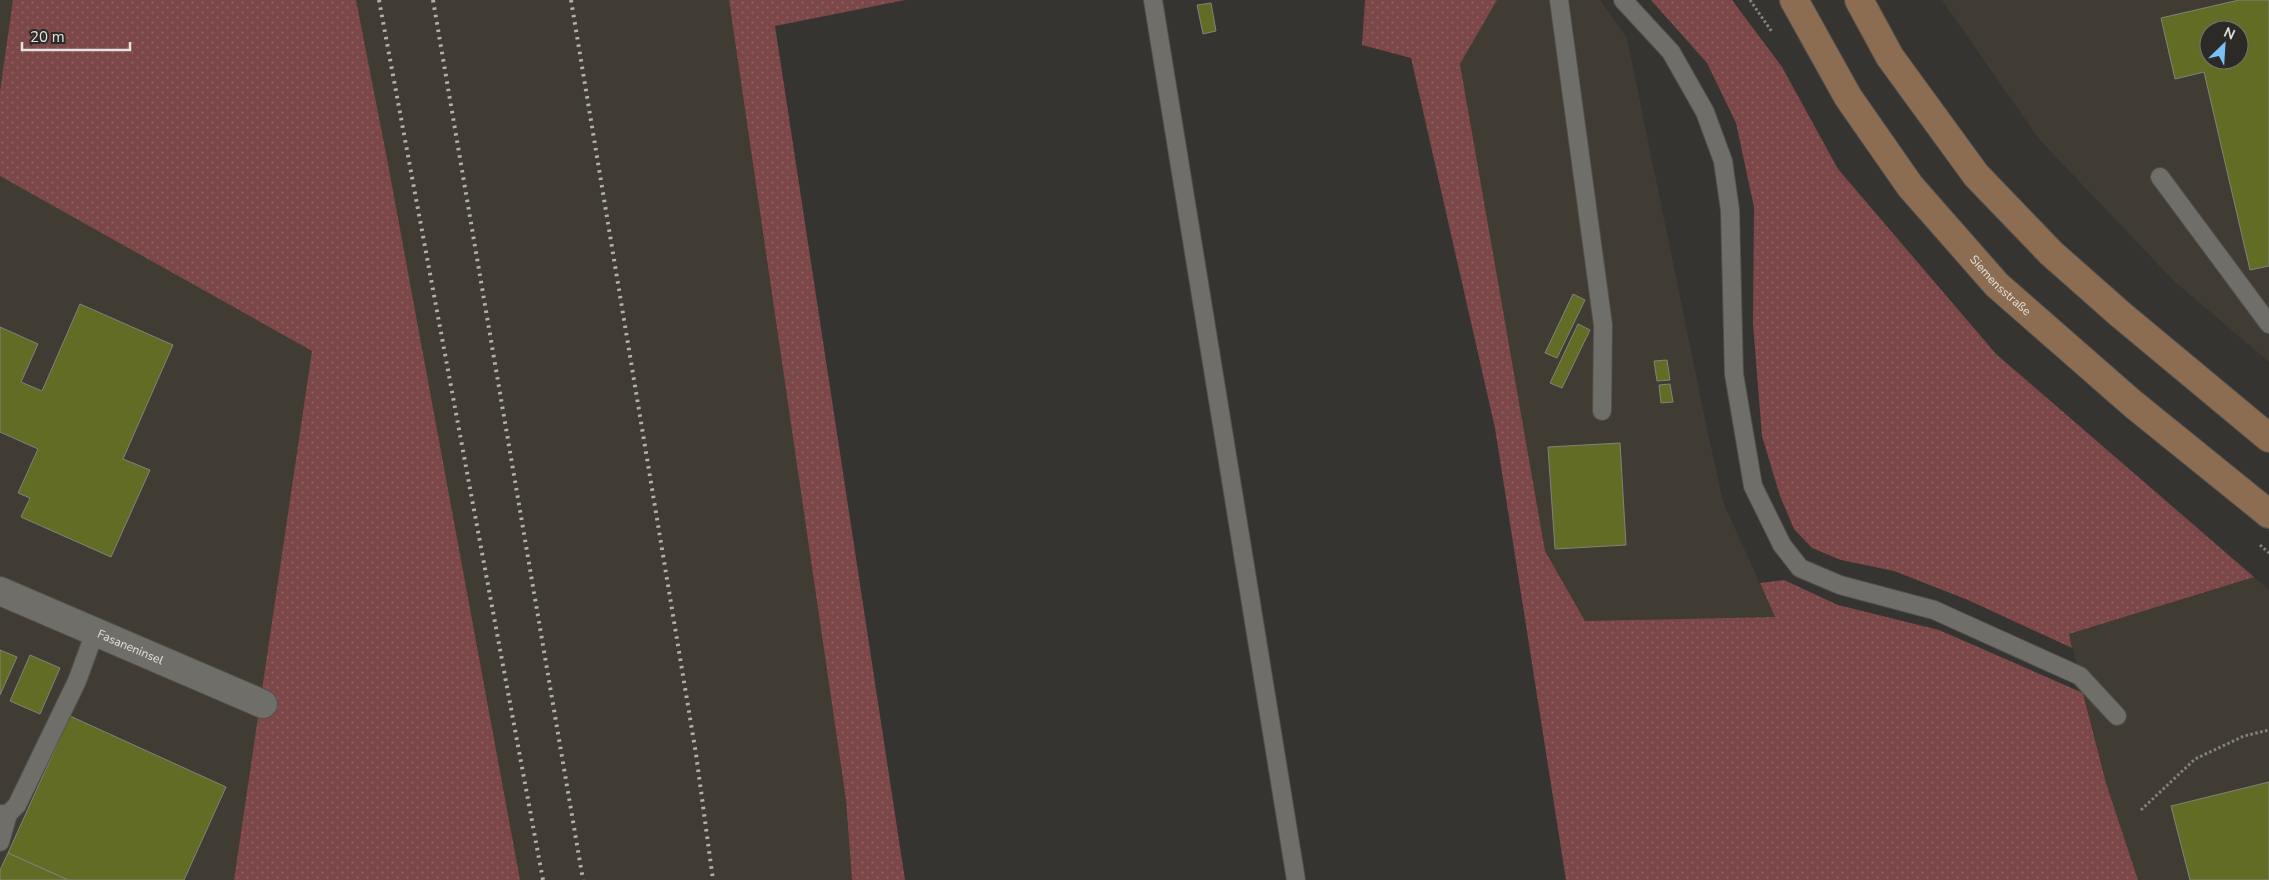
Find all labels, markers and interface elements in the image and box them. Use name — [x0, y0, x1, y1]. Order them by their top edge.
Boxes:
scale bar — [22, 20, 130, 52]
north arrow — [2199, 20, 2249, 70]
text: N — [2221, 23, 2238, 44]
text: 20 m — [30, 27, 65, 47]
street label: Siemensstraße — [1966, 252, 2034, 319]
street label: Fasaneninsel — [95, 626, 166, 668]

